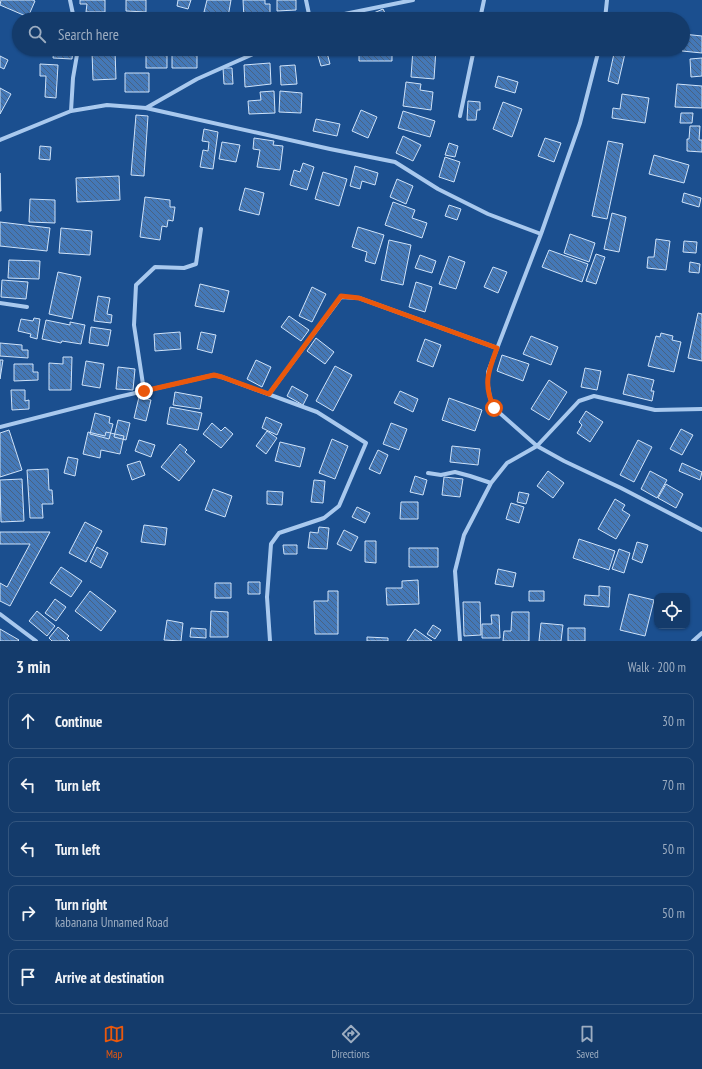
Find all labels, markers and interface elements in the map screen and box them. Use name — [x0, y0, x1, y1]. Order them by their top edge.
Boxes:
search box — [12, 12, 690, 56]
icon: search — [26, 23, 48, 45]
text: Search here — [58, 25, 119, 44]
route end — [135, 382, 153, 400]
route start — [485, 399, 503, 417]
map controls — [654, 593, 690, 629]
button: locate — [654, 593, 690, 629]
text: 3 min — [16, 656, 50, 678]
text: Walk · 200 m — [628, 659, 686, 676]
icon: ahead — [17, 710, 39, 732]
text: Continue — [55, 712, 102, 731]
text: 30 m — [662, 713, 685, 730]
icon: left — [17, 774, 39, 796]
text: Turn left — [55, 776, 100, 795]
text: 70 m — [662, 777, 685, 794]
icon: left — [17, 838, 39, 860]
text: Turn left — [55, 840, 100, 859]
text: 50 m — [662, 841, 685, 858]
text: Turn right — [55, 895, 107, 914]
icon: right — [17, 902, 39, 924]
text: 50 m — [662, 905, 685, 922]
text: kabanana Unnamed Road — [55, 914, 168, 931]
icon: arrive — [17, 966, 39, 988]
text: Arrive at destination — [55, 968, 164, 987]
tab: Map — [103, 1023, 125, 1061]
tab: Directions — [332, 1023, 370, 1061]
tab: Saved — [576, 1023, 599, 1061]

